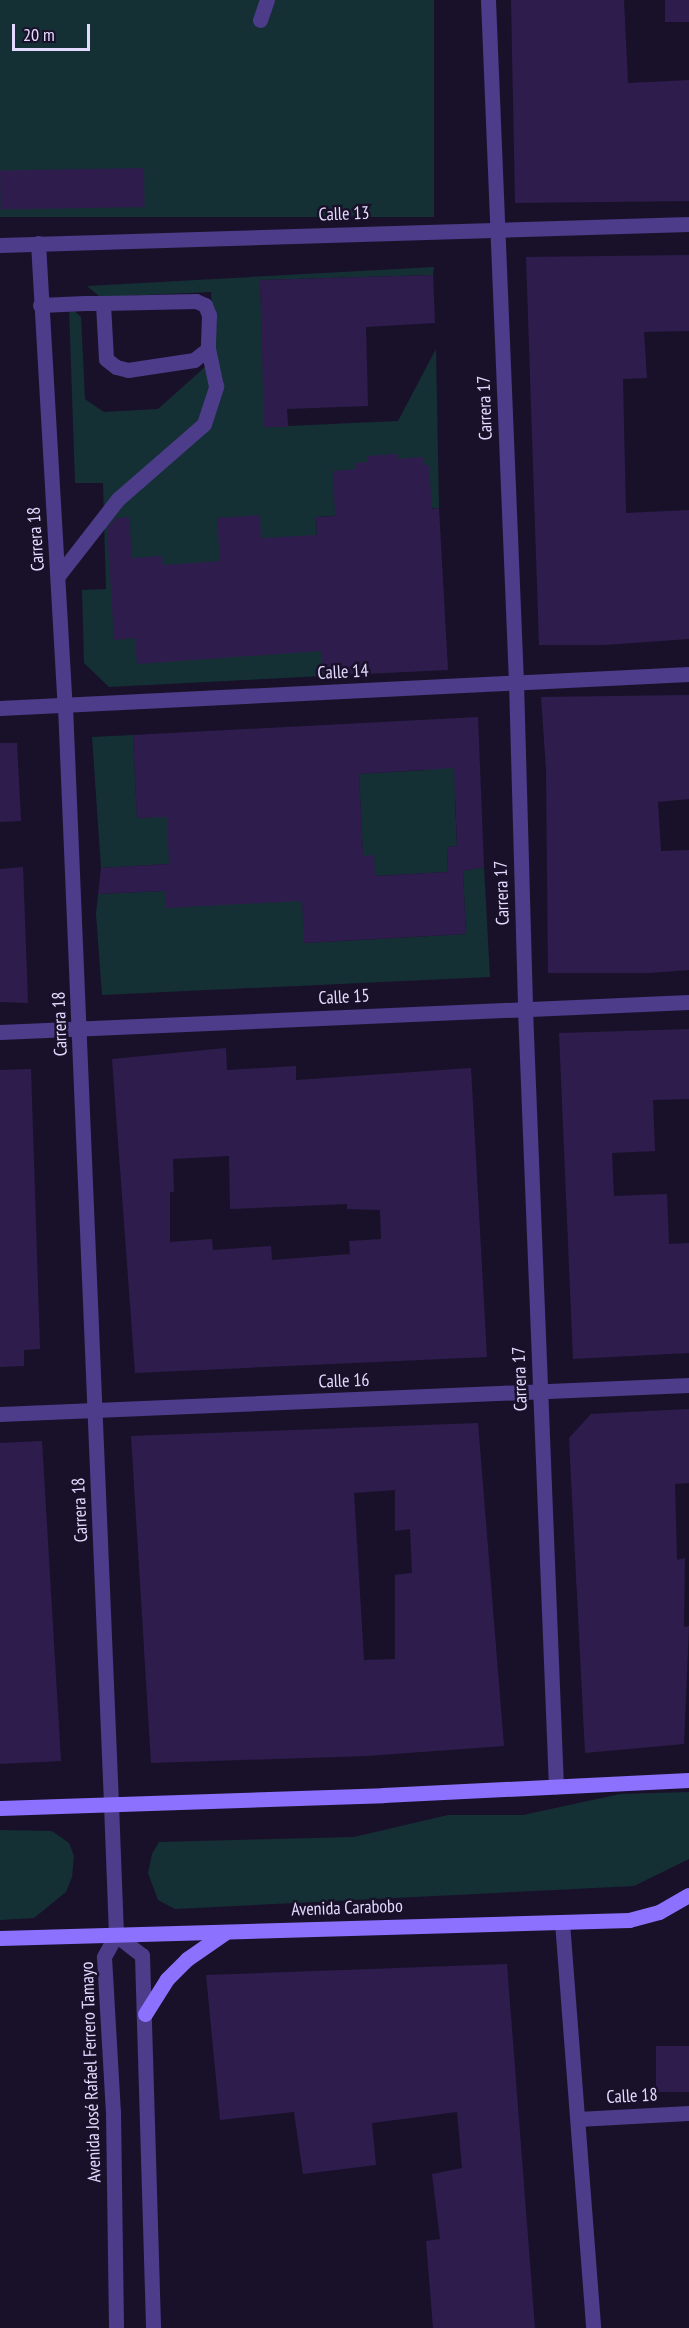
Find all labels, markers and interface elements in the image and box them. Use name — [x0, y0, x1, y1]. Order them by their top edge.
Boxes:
scale bar — [15, 12, 93, 50]
text: 20 m — [23, 23, 55, 46]
street label: Calle 13 — [318, 202, 370, 226]
street label: Carrera 17 — [473, 375, 497, 441]
street label: Carrera 18 — [23, 506, 49, 572]
street label: Calle 14 — [317, 660, 369, 684]
street label: Carrera 17 — [490, 860, 514, 926]
street label: Calle 15 — [318, 985, 370, 1009]
street label: Carrera 18 — [48, 991, 72, 1057]
street label: Carrera 17 — [508, 1346, 532, 1412]
street label: Calle 16 — [318, 1369, 370, 1393]
street label: Carrera 18 — [68, 1477, 92, 1543]
street label: Avenida Carabobo — [291, 1895, 403, 1921]
street label: Avenida José Rafael Ferrero Tamayo — [76, 1961, 106, 2183]
street label: Calle 18 — [606, 2084, 658, 2108]

